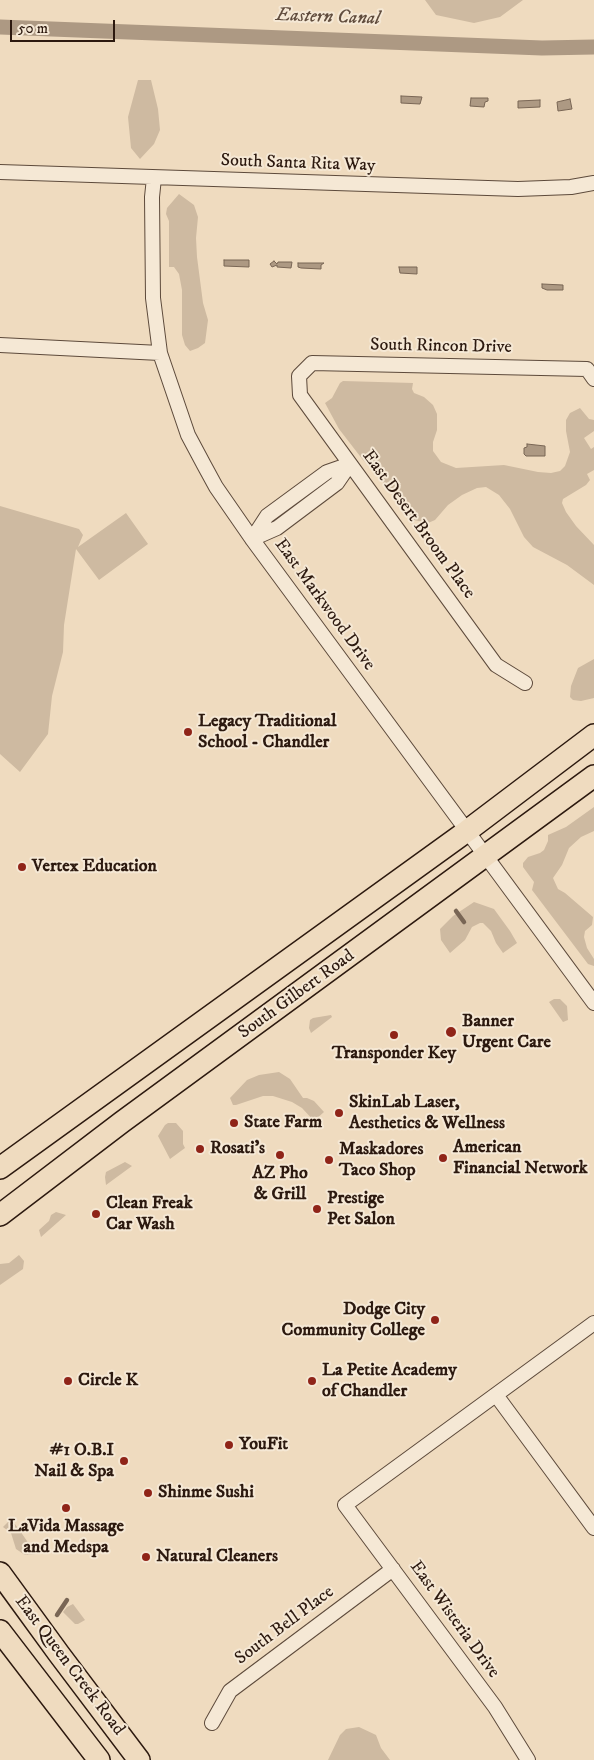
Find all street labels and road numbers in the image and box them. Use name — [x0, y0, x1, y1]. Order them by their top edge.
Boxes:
street label: South Santa Rita Way — [220, 151, 376, 177]
street label: South Rincon Drive — [370, 335, 512, 359]
street label: East Desert Broom Place — [357, 447, 479, 603]
street label: East Markwood Drive — [269, 535, 379, 675]
street label: South Gilbert Road — [235, 946, 359, 1044]
street label: East Wisteria Drive — [404, 1557, 504, 1683]
street label: South Bell Place — [231, 1582, 339, 1670]
street label: East Queen Creek Road — [9, 1592, 129, 1740]

